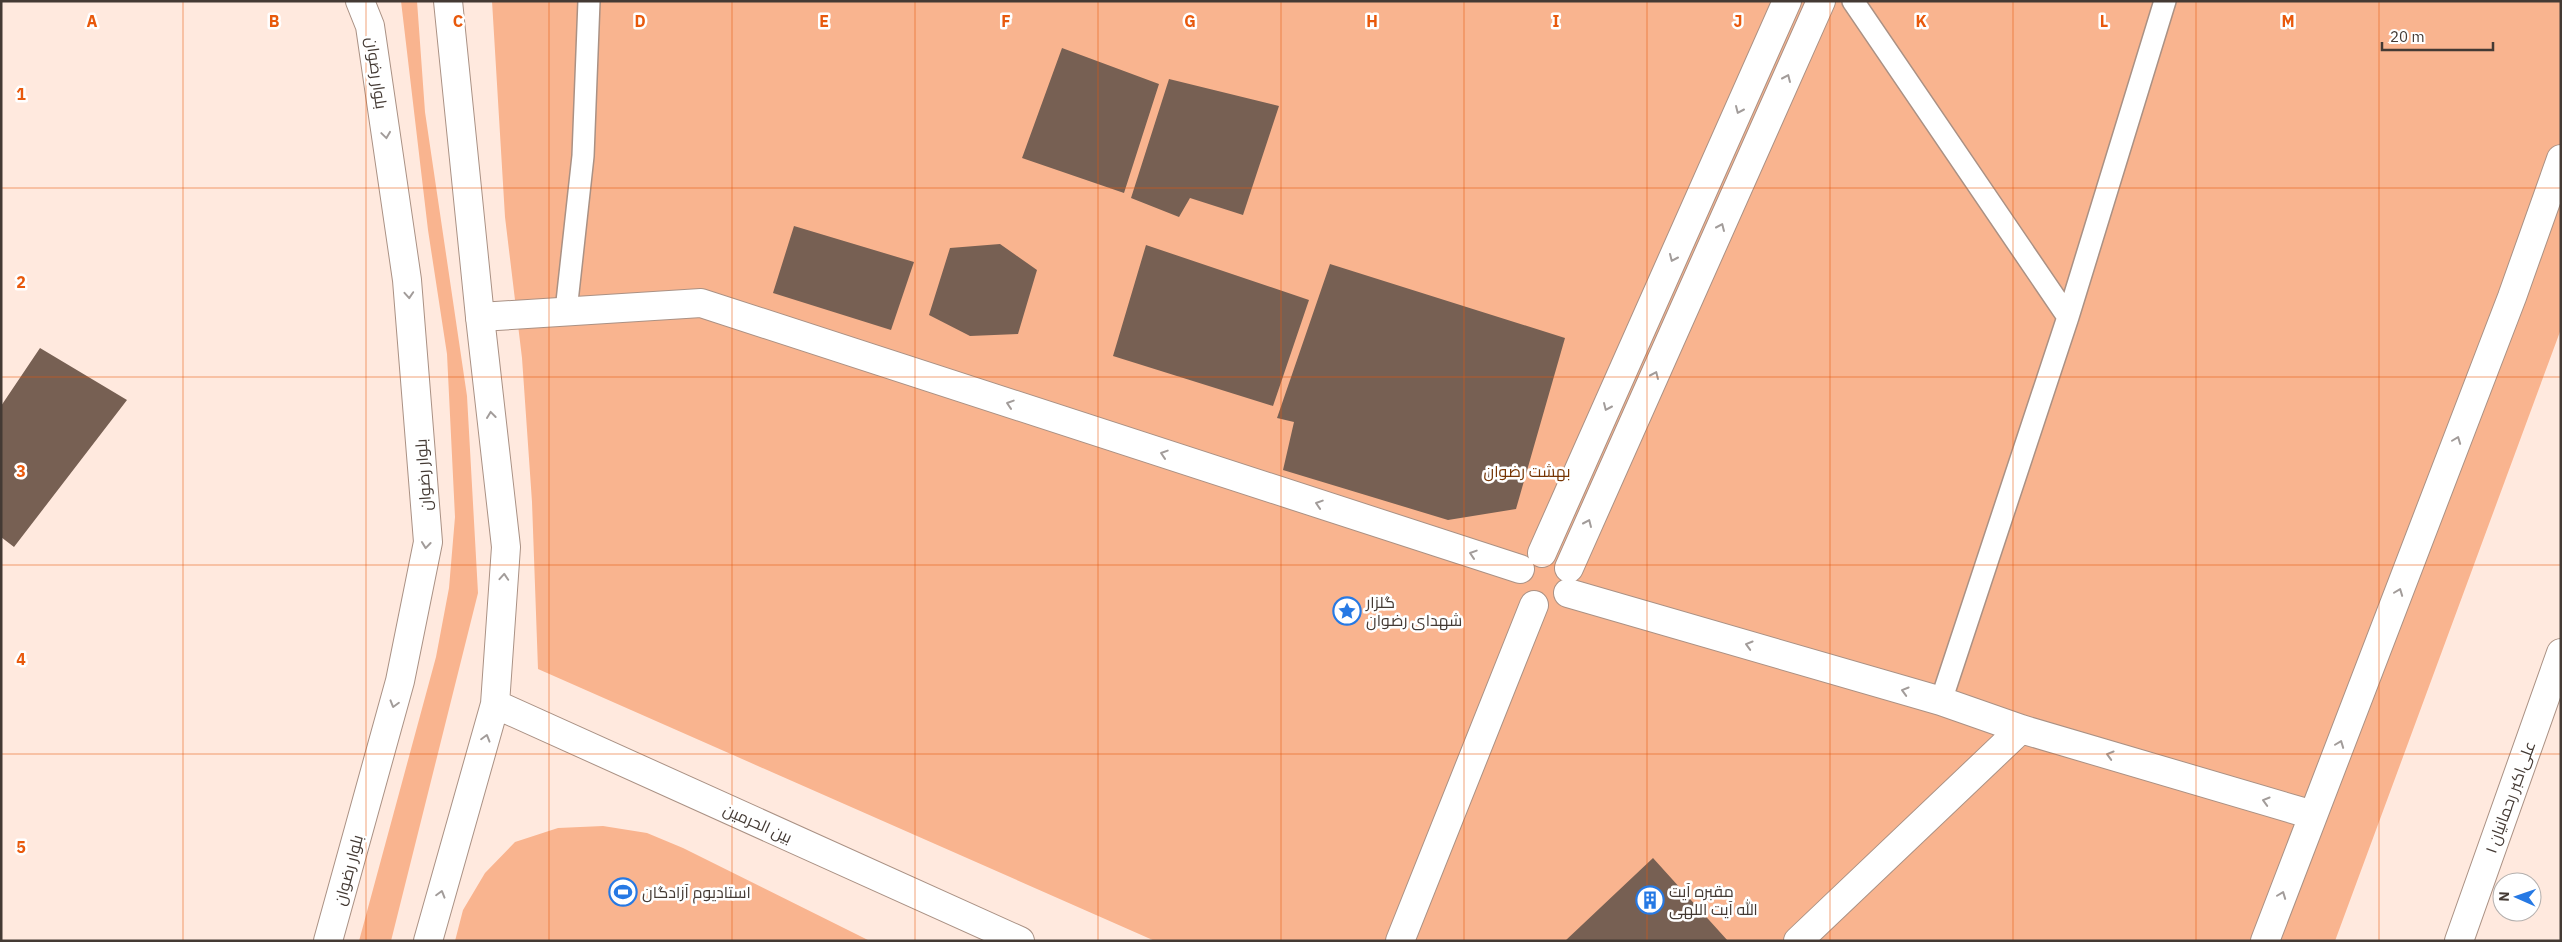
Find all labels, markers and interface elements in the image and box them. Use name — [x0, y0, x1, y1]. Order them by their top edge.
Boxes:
text: A — [87, 11, 98, 31]
text: B — [269, 11, 280, 31]
text: C — [453, 11, 463, 31]
text: D — [634, 11, 646, 31]
text: E — [819, 11, 829, 31]
text: F — [1001, 11, 1011, 31]
text: G — [1184, 11, 1196, 31]
text: H — [1366, 11, 1378, 31]
text: I — [1553, 11, 1560, 31]
text: J — [1734, 11, 1742, 31]
text: K — [1915, 11, 1927, 31]
text: L — [2100, 11, 2108, 31]
text: M — [2281, 11, 2295, 31]
scale bar — [2382, 20, 2493, 52]
text: 20 m — [2390, 27, 2425, 46]
street label: بلوار رضوان — [361, 36, 392, 110]
one-way arrow — [1781, 74, 1791, 83]
text: 1 — [16, 84, 26, 104]
one-way arrow — [1734, 105, 1745, 114]
one-way arrow — [380, 131, 391, 139]
one-way arrow — [1714, 223, 1725, 232]
one-way arrow — [1668, 253, 1679, 262]
text: 2 — [16, 272, 26, 292]
one-way arrow — [403, 292, 414, 300]
one-way arrow — [1648, 371, 1659, 380]
one-way arrow — [1006, 400, 1014, 410]
one-way arrow — [1602, 402, 1613, 411]
one-way arrow — [486, 411, 497, 419]
one-way arrow — [2451, 436, 2461, 445]
street label: بلوار رضوان — [411, 438, 436, 512]
one-way arrow — [1161, 450, 1169, 460]
text: 3 — [16, 461, 26, 481]
park label: بهشت رضوان — [1484, 461, 1570, 482]
one-way arrow — [1315, 500, 1323, 510]
one-way arrow — [1582, 519, 1593, 528]
one-way arrow — [421, 541, 432, 549]
one-way arrow — [1470, 550, 1478, 560]
one-way arrow — [498, 572, 509, 580]
one-way arrow — [2393, 588, 2403, 597]
place label: گلزار شهدای رضوان — [1365, 592, 1462, 631]
place icon: گلزار شهدای رضوان — [1332, 596, 1362, 626]
one-way arrow — [1746, 641, 1754, 651]
text: 4 — [16, 649, 26, 669]
one-way arrow — [1902, 686, 1910, 696]
one-way arrow — [389, 699, 399, 707]
one-way arrow — [480, 734, 490, 742]
street label: علی‌اکبر رحمانیان ۱ — [2480, 738, 2540, 856]
one-way arrow — [2335, 740, 2345, 748]
one-way arrow — [2107, 751, 2115, 761]
one-way arrow — [2263, 797, 2271, 807]
street label: بین الحرمین — [720, 799, 796, 848]
street label: بلوار رضوان — [329, 833, 368, 908]
text: 5 — [16, 837, 26, 857]
north arrow — [2492, 872, 2542, 922]
sports icon: استادیوم آزادگان — [608, 877, 638, 907]
place label: مقبره آیت الله آیت اللهی — [1669, 881, 1758, 920]
place label: استادیوم آزادگان — [642, 882, 751, 904]
building icon: مقبره آیت الله آیت اللهی — [1635, 885, 1665, 915]
one-way arrow — [435, 889, 446, 898]
one-way arrow — [2276, 891, 2286, 900]
text: N — [2495, 891, 2513, 902]

